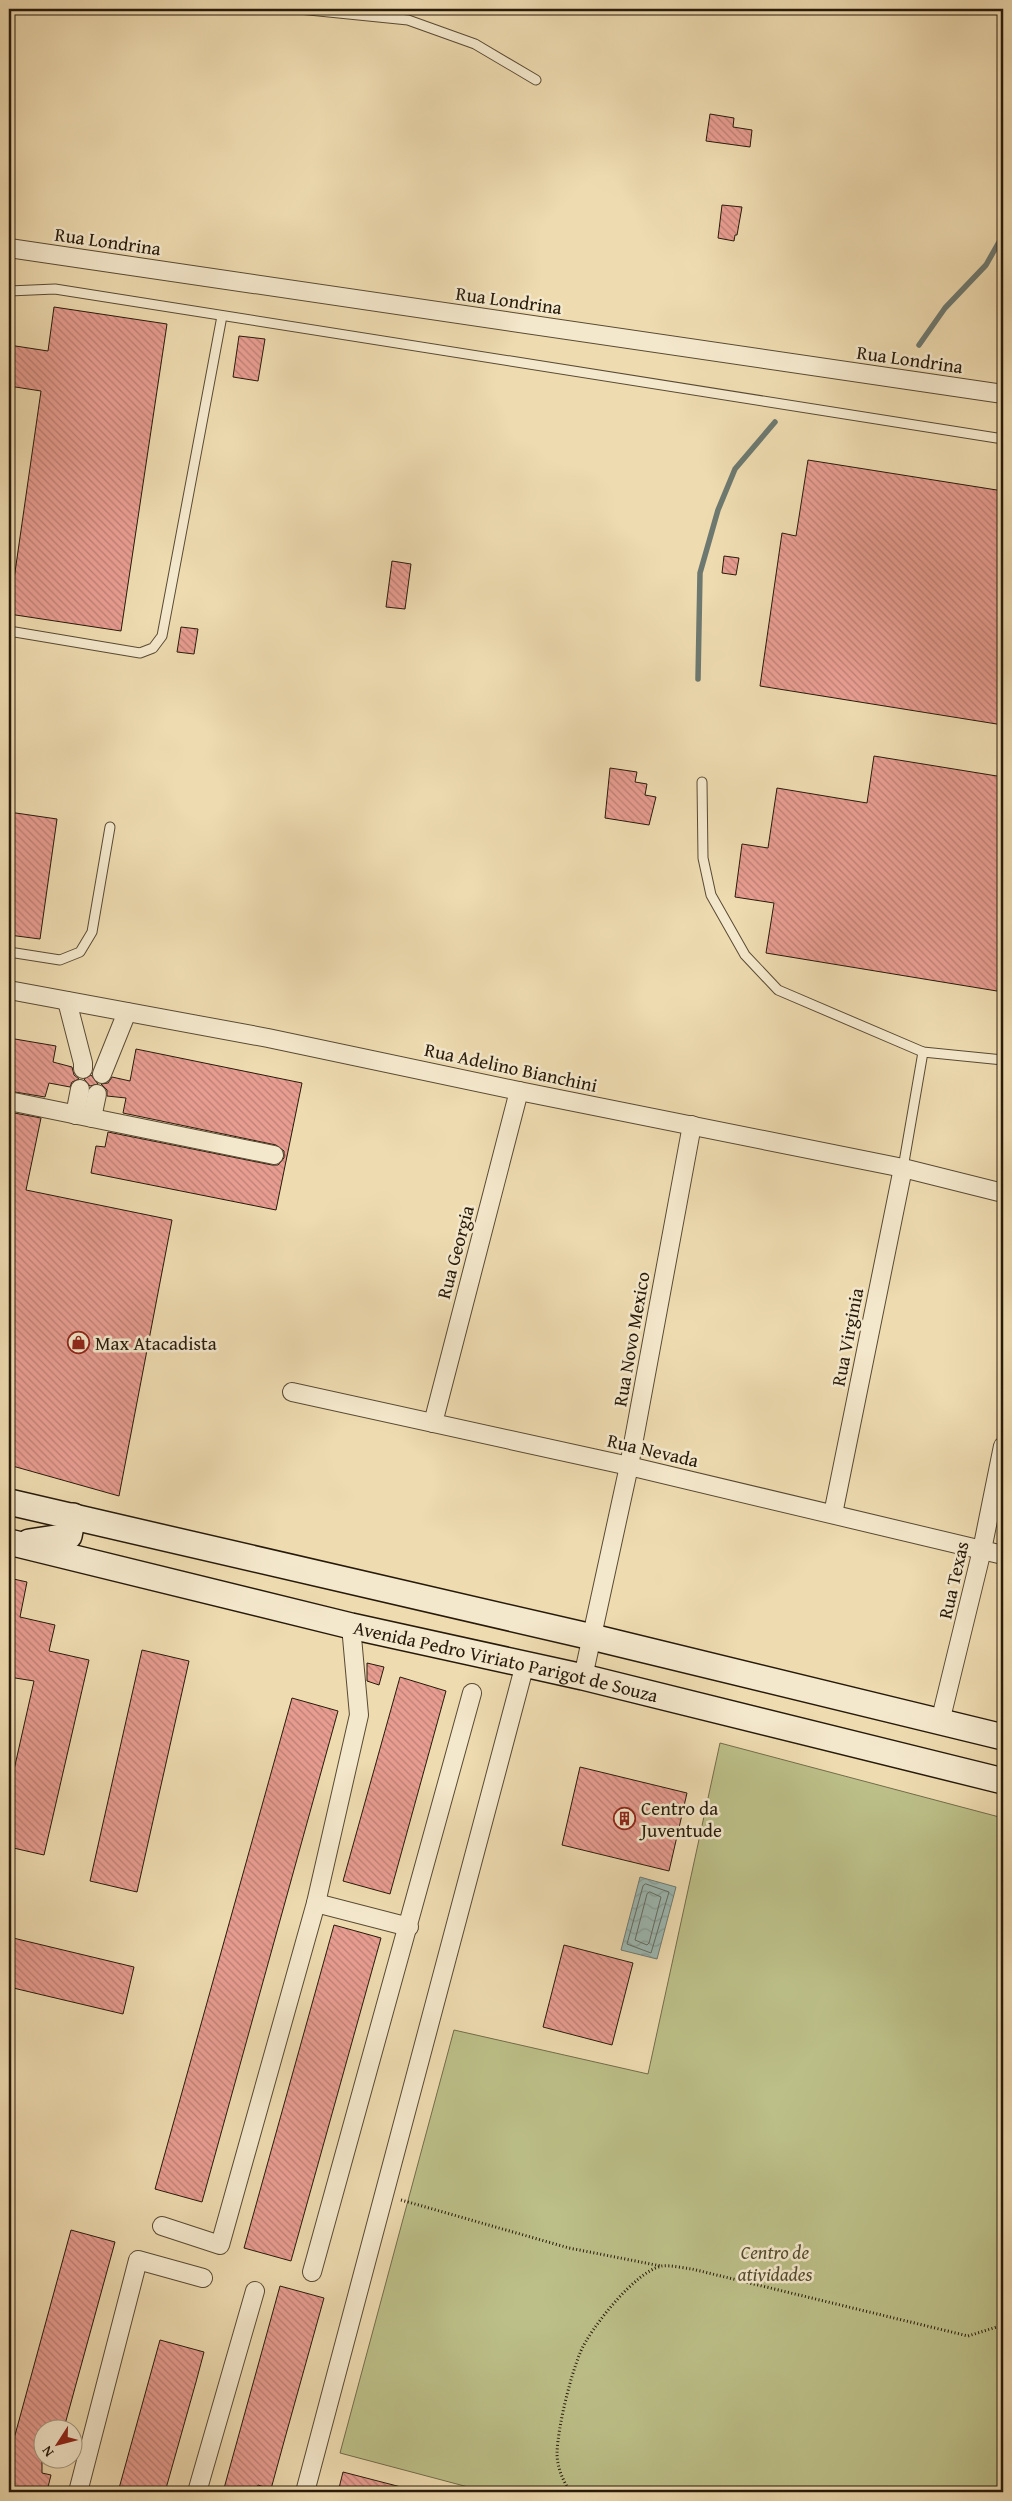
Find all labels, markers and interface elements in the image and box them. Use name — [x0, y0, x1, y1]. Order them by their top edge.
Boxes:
street label: Rua Londrina — [53, 220, 163, 262]
street label: Rua Londrina — [454, 279, 564, 321]
street label: Rua Londrina — [855, 338, 965, 380]
street label: Rua Adelino Bianchini — [422, 1035, 600, 1099]
street label: Rua Georgia — [429, 1202, 481, 1302]
street label: Rua Novo Mexico — [605, 1269, 657, 1409]
street label: Rua Virginia — [824, 1285, 870, 1389]
place label: Max Atacadista — [95, 1329, 217, 1357]
shop icon: Max Atacadista — [67, 1331, 91, 1355]
street label: Rua Nevada — [605, 1426, 701, 1474]
street label: Rua Texas — [930, 1538, 976, 1622]
street label: Avenida Pedro Viriato Parigot de Souza — [351, 1613, 661, 1709]
place label: Centro da Juventude — [639, 1794, 722, 1844]
building icon: Centro da Juventude — [613, 1807, 637, 1831]
park label: Centro de atividades — [738, 2238, 813, 2288]
north arrow — [32, 2418, 82, 2468]
text: N — [36, 2441, 58, 2461]

